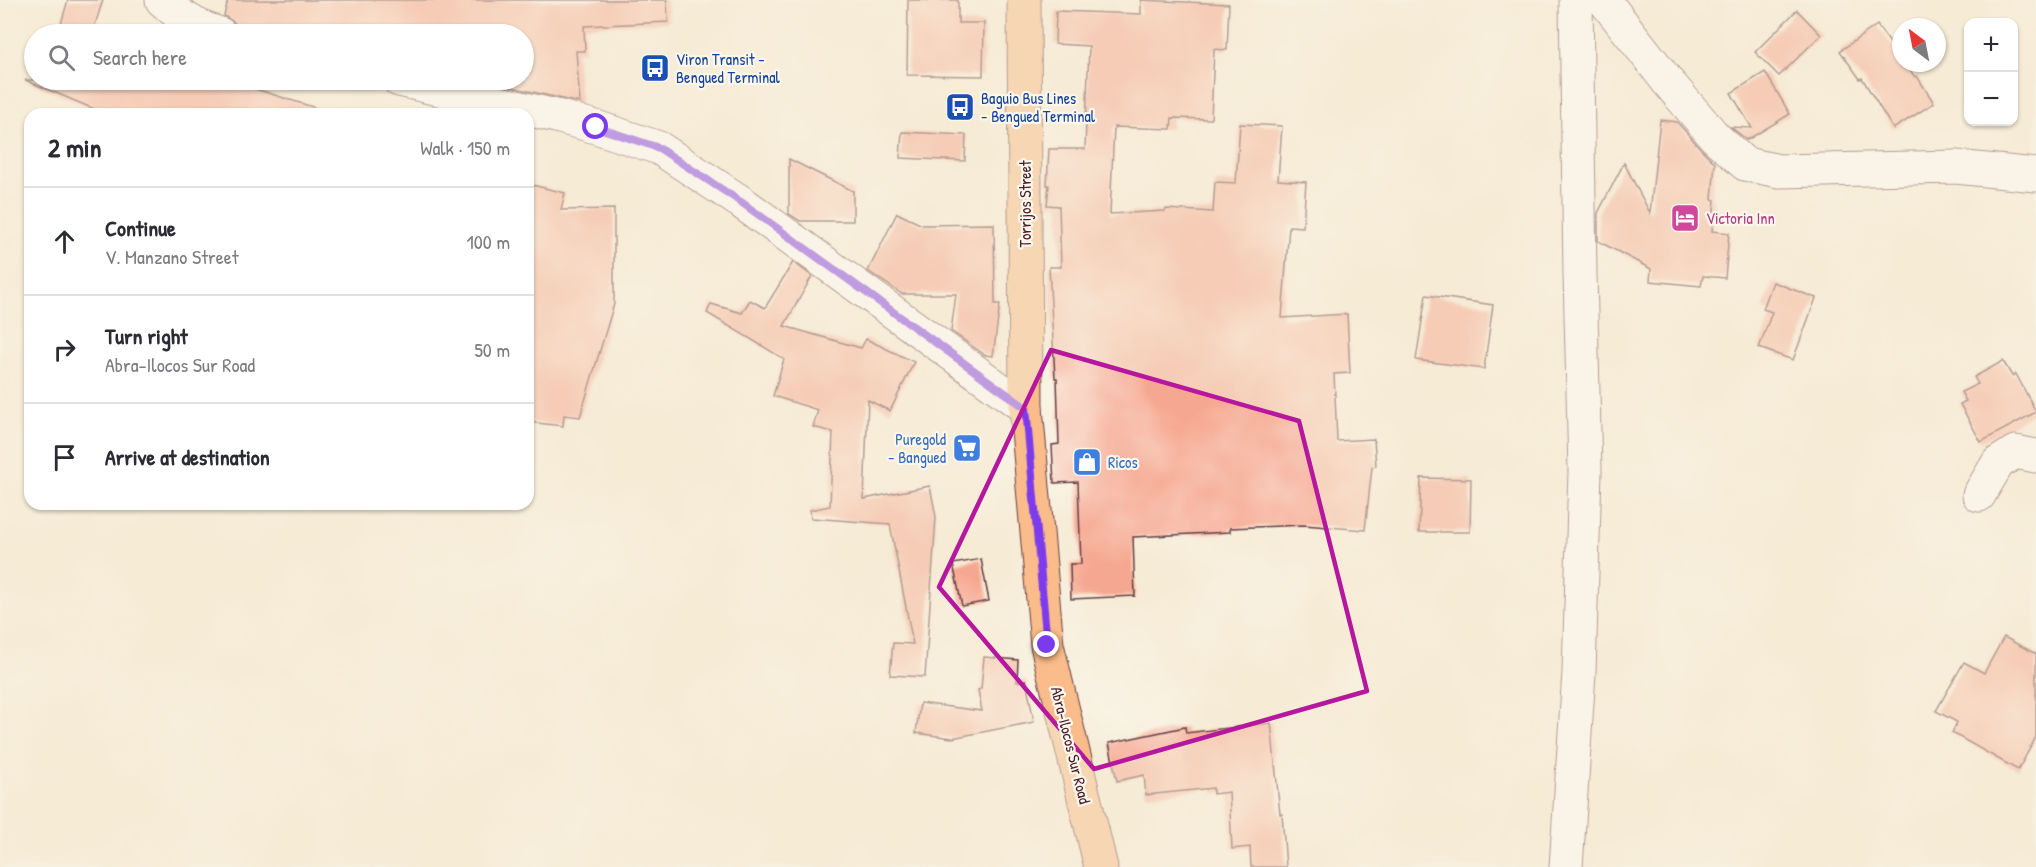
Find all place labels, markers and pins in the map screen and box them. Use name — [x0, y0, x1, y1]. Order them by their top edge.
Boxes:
place label: Viron Transit - Bengued Terminal — [676, 48, 781, 88]
bus stop icon: Viron Transit - Bengued Terminal — [639, 52, 671, 84]
place label: Baguio Bus Lines - Bengued Terminal — [981, 87, 1096, 127]
bus stop icon: Baguio Bus Lines - Bengued Terminal — [944, 91, 976, 123]
hotel icon: Victoria Inn — [1669, 202, 1701, 234]
place label: Victoria Inn — [1706, 207, 1775, 229]
place label: Puregold - Bangued — [888, 428, 946, 468]
supermarket icon: Puregold - Bangued — [951, 432, 983, 464]
shop icon: Ricos — [1071, 446, 1103, 478]
place label: Ricos — [1108, 451, 1138, 473]

